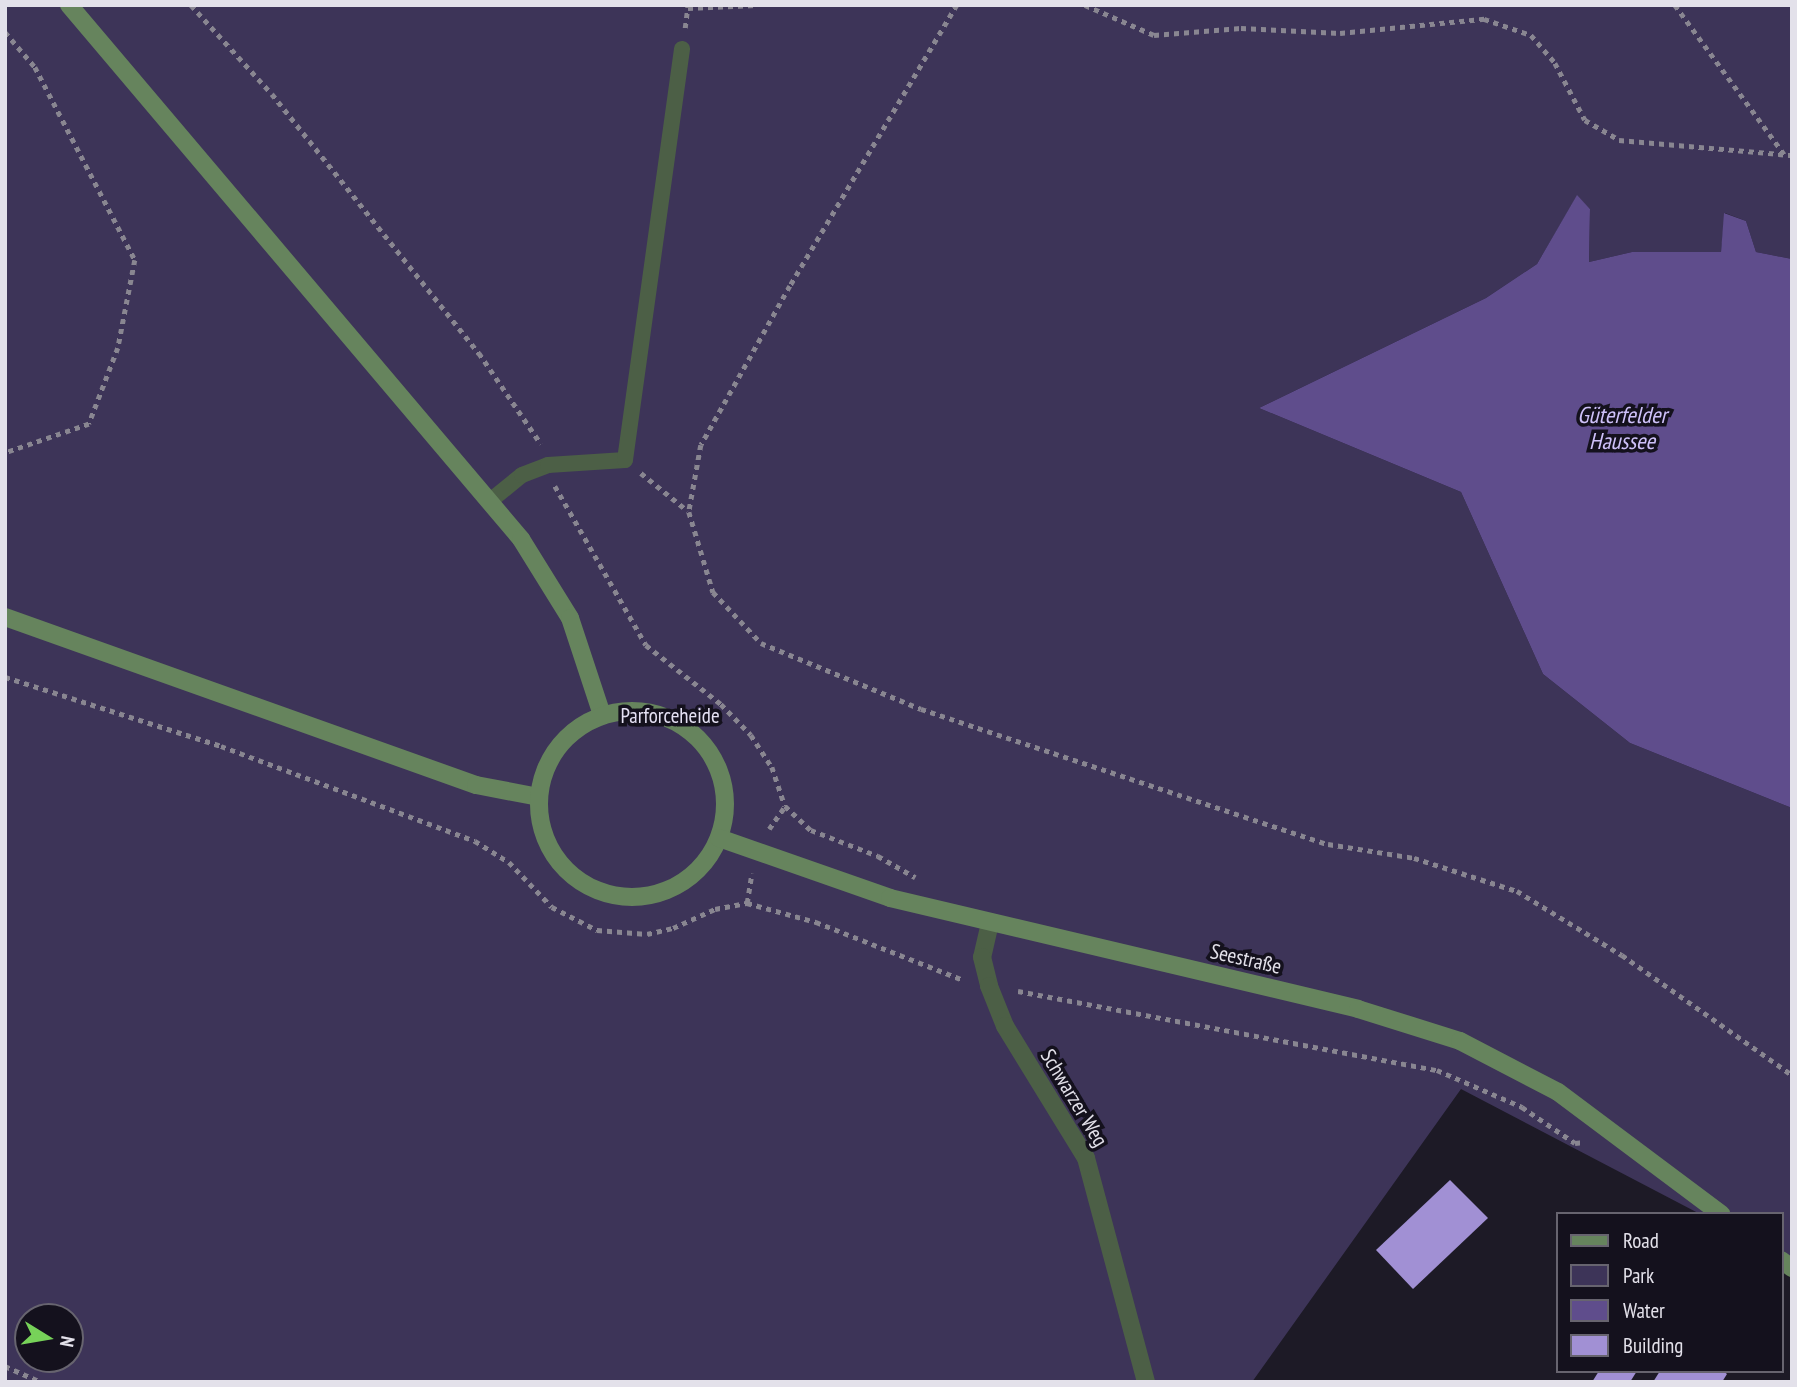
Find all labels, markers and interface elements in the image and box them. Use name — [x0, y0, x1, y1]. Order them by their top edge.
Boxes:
water label: Güterfelder Haussee — [1577, 401, 1667, 455]
park label: Parforceheide — [620, 703, 720, 729]
street label: Seestraße — [1208, 939, 1284, 979]
street label: Schwarzer Weg — [1035, 1045, 1113, 1151]
legend — [1556, 1212, 1783, 1373]
text: Road — [1623, 1227, 1659, 1254]
text: Park — [1623, 1262, 1654, 1289]
text: Water — [1623, 1297, 1665, 1324]
north arrow — [14, 1303, 84, 1373]
text: Building — [1623, 1332, 1683, 1359]
text: N — [55, 1334, 80, 1349]

